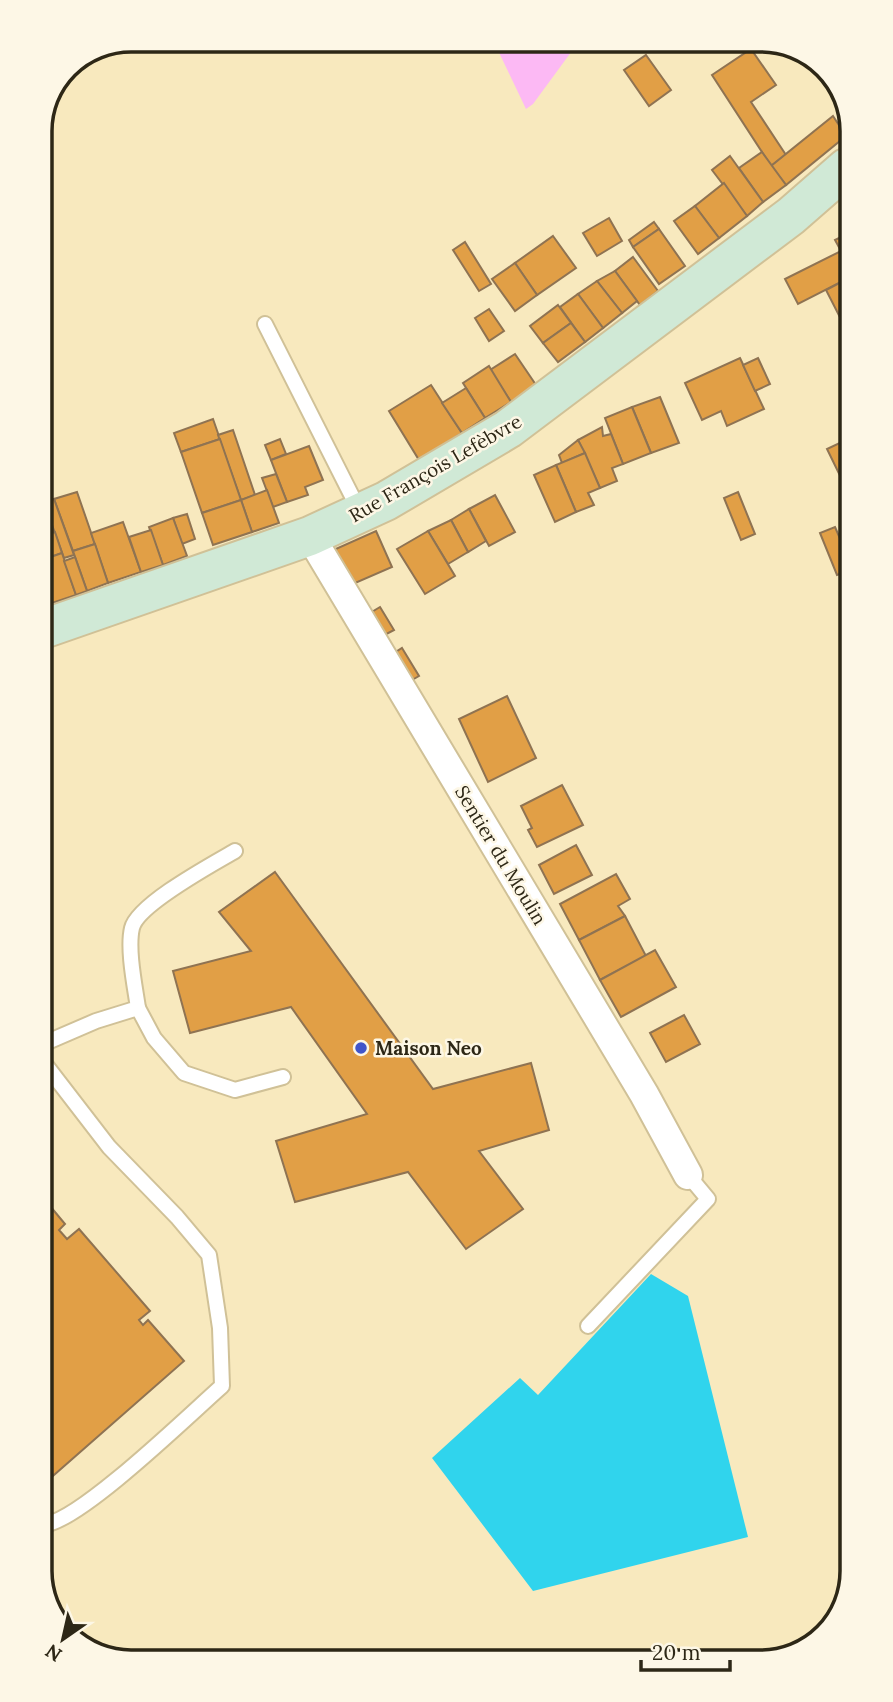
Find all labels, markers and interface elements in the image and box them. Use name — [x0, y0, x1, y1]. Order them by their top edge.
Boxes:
street label: Rue François Lefèbvre — [344, 409, 526, 527]
street label: Sentier du Moulin — [450, 781, 552, 929]
place label: Maison Neo — [375, 1036, 482, 1060]
marker: Maison Neo — [353, 1040, 369, 1056]
north arrow — [28, 1604, 98, 1674]
scale bar — [641, 1628, 730, 1672]
text: N — [40, 1639, 66, 1667]
text: 20 m — [652, 1639, 701, 1666]

